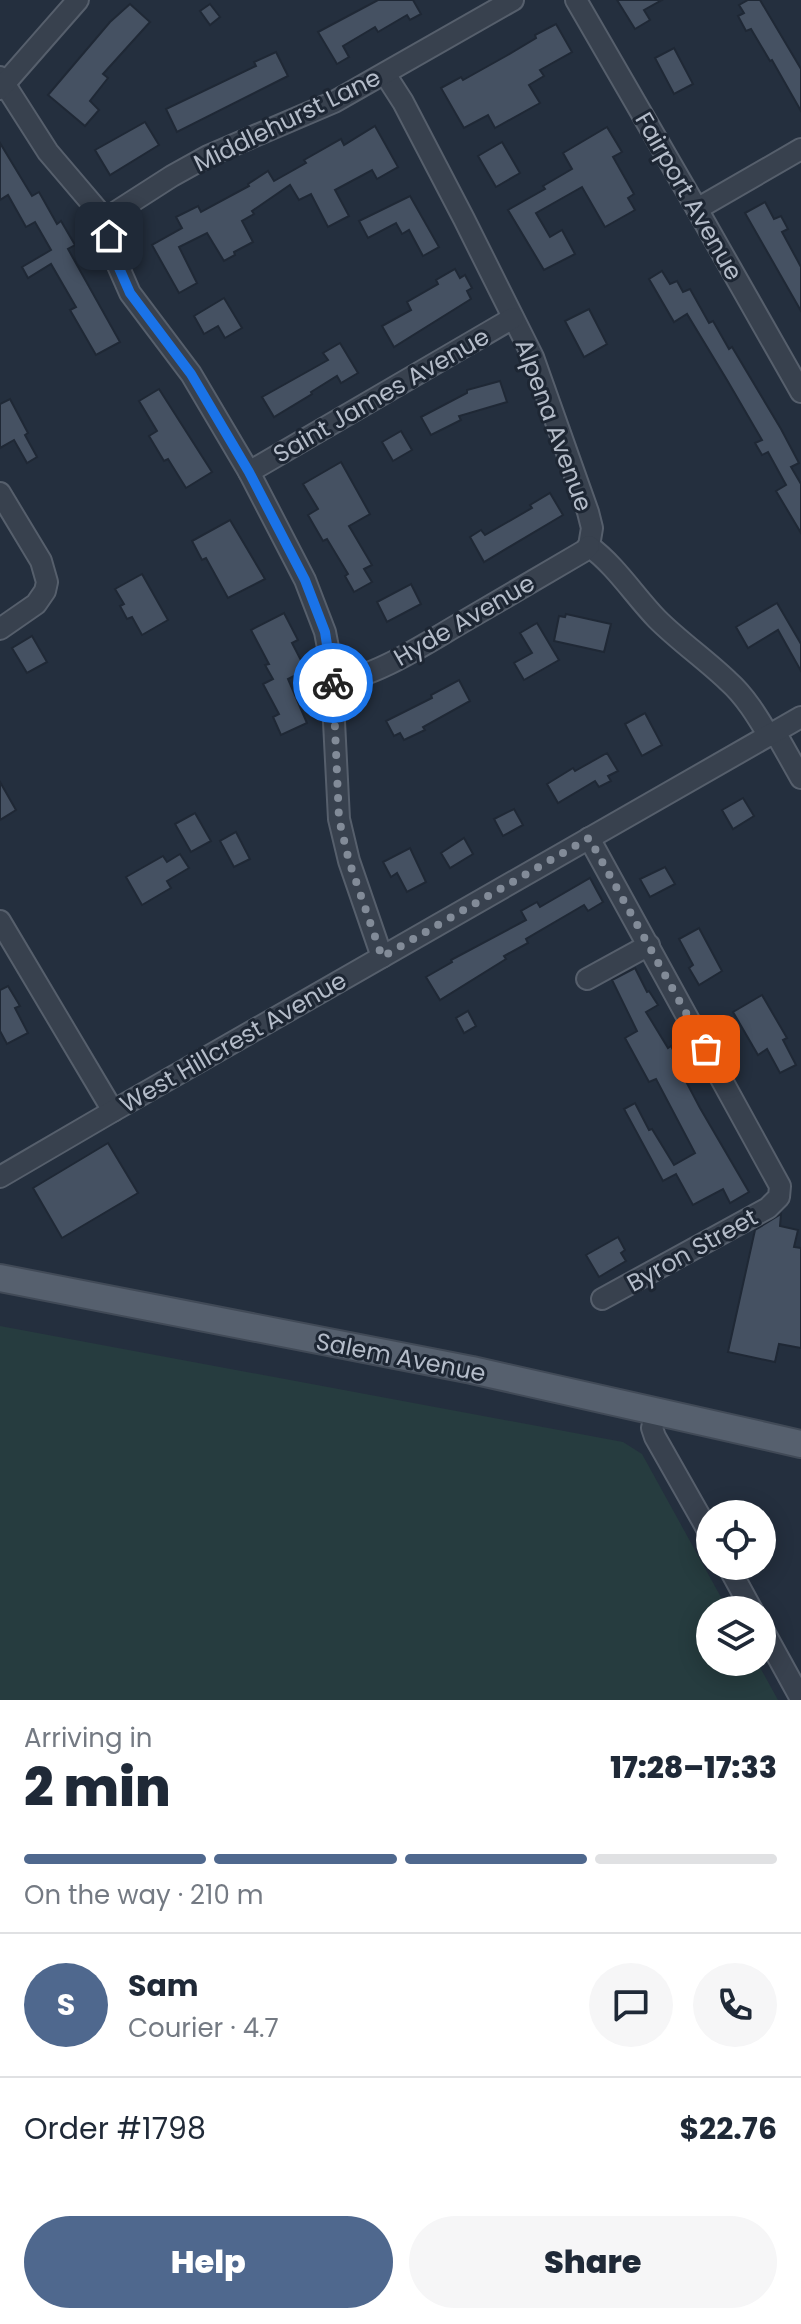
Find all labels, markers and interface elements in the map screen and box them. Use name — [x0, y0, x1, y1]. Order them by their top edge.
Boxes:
street label: Middlehurst Lane — [188, 60, 386, 180]
street label: Fairport Avenue — [627, 106, 751, 286]
pin — [75, 202, 143, 270]
icon: home — [87, 214, 131, 258]
street label: Saint James Avenue — [267, 320, 495, 470]
street label: Alpena Avenue — [507, 334, 601, 516]
street label: Hyde Avenue — [387, 566, 541, 674]
courier — [293, 643, 373, 723]
icon: bike — [311, 661, 355, 705]
street label: West Hillcrest Avenue — [114, 964, 352, 1120]
pin — [672, 1015, 740, 1083]
icon: bag — [684, 1027, 728, 1071]
street label: Byron Street — [621, 1201, 763, 1299]
street label: Salem Avenue — [313, 1324, 489, 1390]
map controls — [696, 1500, 776, 1676]
button: locate — [696, 1500, 776, 1580]
button: layers — [696, 1596, 776, 1676]
text: Arriving in — [24, 1720, 153, 1756]
text: 17:28–17:33 — [610, 1746, 777, 1789]
text: 2 min — [24, 1751, 171, 1824]
text: On the way · 210 m — [24, 1877, 263, 1913]
button: chat — [589, 1963, 673, 2047]
button: phone — [693, 1963, 777, 2047]
text: Sam — [128, 1964, 199, 2007]
text: S — [57, 1983, 75, 2026]
text: Courier · 4.7 — [128, 2010, 279, 2046]
text: Order #1798 — [24, 2107, 206, 2150]
text: $22.76 — [679, 2107, 777, 2150]
button: Help — [24, 2216, 393, 2308]
button: Share — [409, 2216, 777, 2308]

